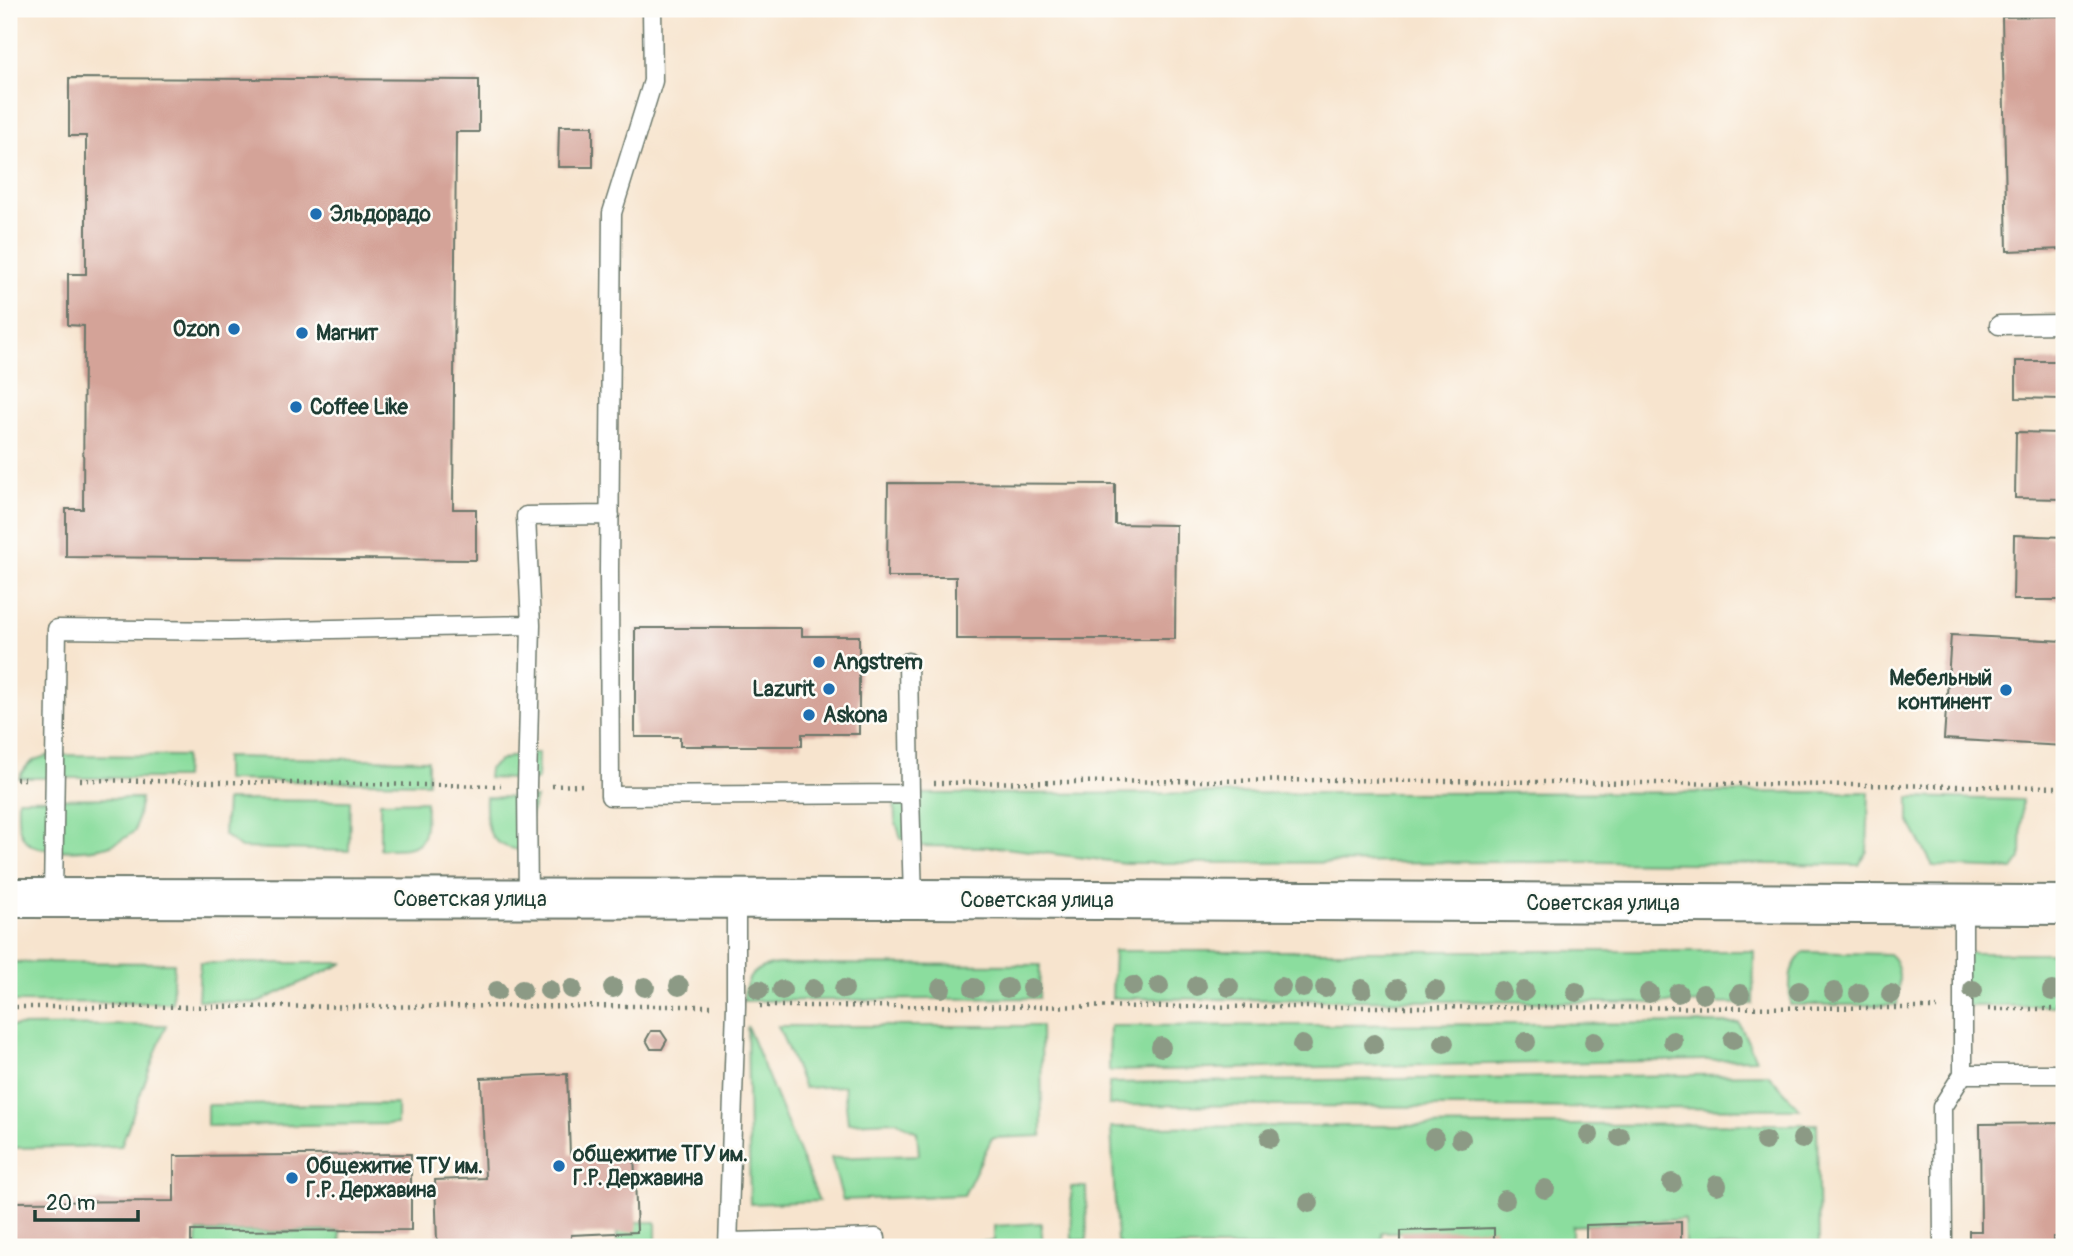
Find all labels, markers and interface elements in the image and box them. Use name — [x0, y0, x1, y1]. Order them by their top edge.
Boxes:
place label: Эльдорадо — [330, 201, 431, 228]
marker: Эльдорадо — [308, 206, 324, 222]
place label: Ozon — [173, 316, 220, 343]
place label: Магнит — [316, 320, 379, 347]
marker: Ozon — [226, 321, 242, 337]
marker: Магнит — [294, 325, 310, 341]
place label: Coffee Like — [310, 394, 409, 421]
marker: Coffee Like — [288, 399, 304, 415]
place label: Angstrem — [833, 649, 923, 676]
marker: Angstrem — [811, 654, 827, 670]
place label: Мебельный континент — [1889, 665, 1992, 716]
place label: Lazurit — [752, 676, 816, 703]
marker: Lazurit — [821, 681, 837, 697]
marker: Мебельный континент — [1998, 682, 2014, 698]
place label: Askona — [823, 702, 888, 729]
marker: Askona — [801, 707, 817, 723]
street label: Советская улица — [393, 886, 547, 913]
street label: Советская улица — [960, 887, 1114, 914]
street label: Советская улица — [1526, 890, 1680, 917]
place label: общежитие ТГУ им. Г.Р. Державина — [572, 1141, 748, 1192]
place label: Общежитие ТГУ им. Г.Р. Державина — [306, 1153, 483, 1204]
marker: общежитие ТГУ им. Г.Р. Державина — [551, 1158, 567, 1174]
marker: Общежитие ТГУ им. Г.Р. Державина — [284, 1170, 300, 1186]
scale bar — [35, 1179, 138, 1223]
text: 20 m — [46, 1190, 95, 1217]

